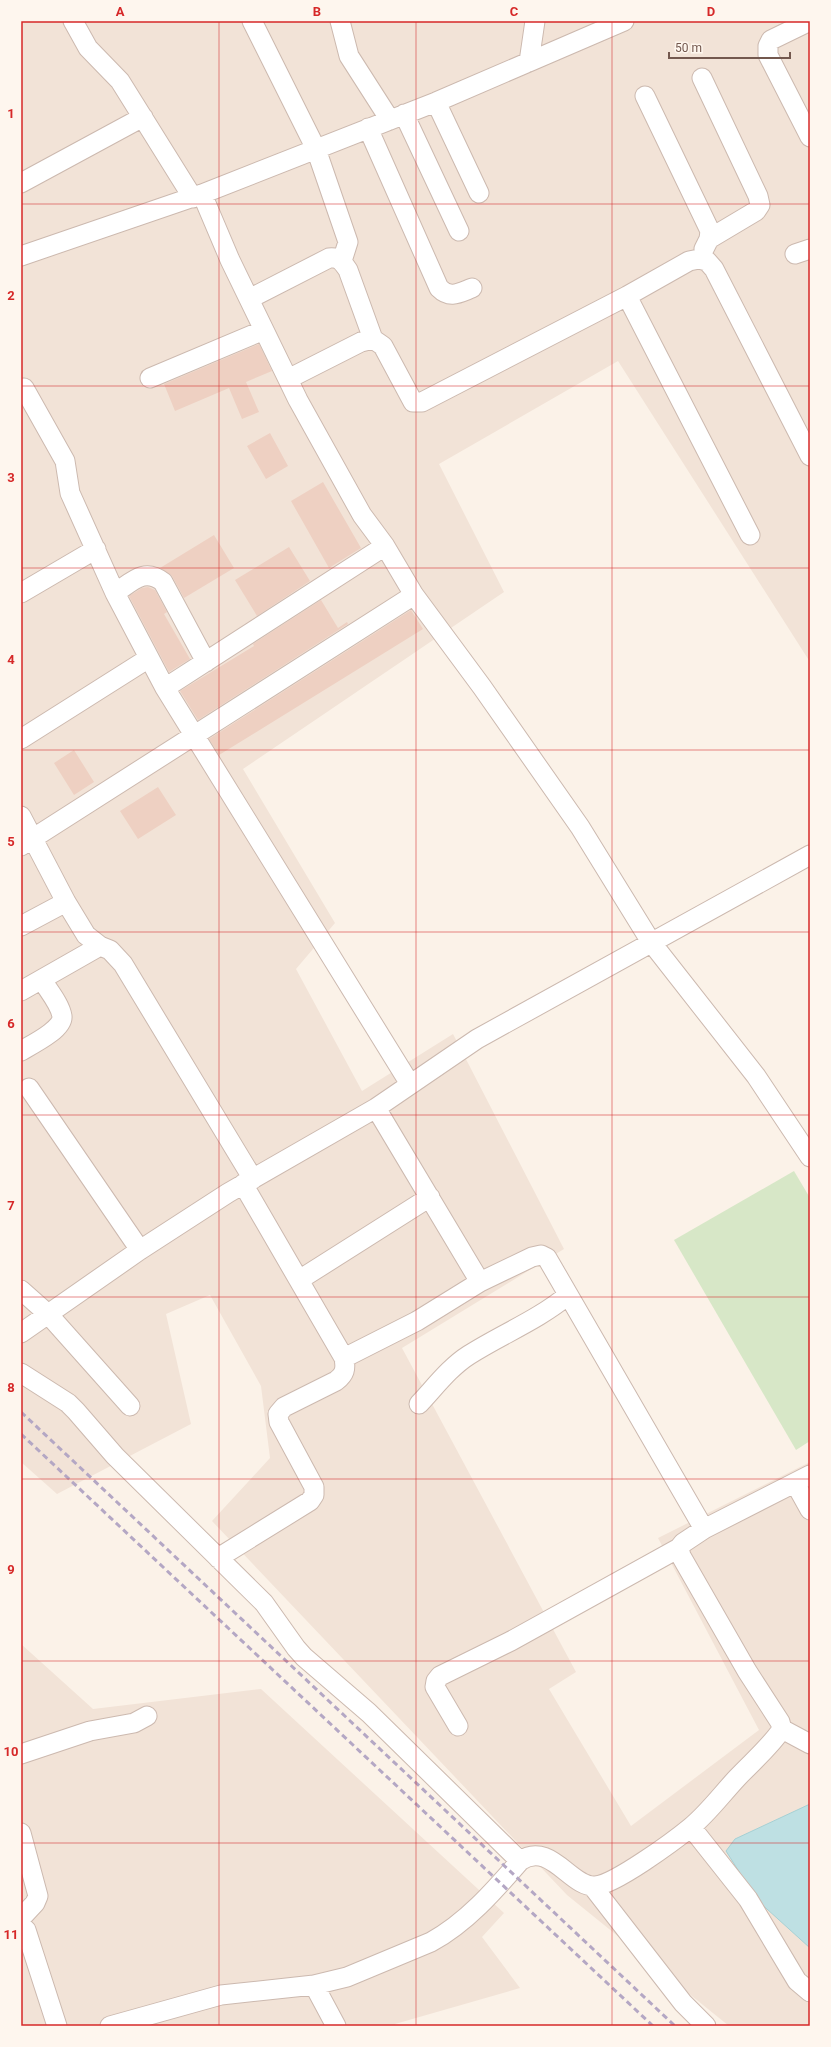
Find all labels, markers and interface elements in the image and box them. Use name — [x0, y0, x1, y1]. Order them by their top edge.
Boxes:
text: A — [116, 4, 125, 19]
text: B — [313, 4, 321, 19]
text: C — [510, 4, 519, 19]
text: D — [707, 4, 715, 19]
scale bar — [669, 34, 790, 60]
text: 50 m — [675, 41, 702, 55]
text: 1 — [7, 106, 15, 121]
text: 2 — [7, 288, 15, 303]
text: 3 — [7, 470, 15, 485]
text: 4 — [7, 652, 15, 667]
text: 5 — [7, 834, 15, 849]
text: 6 — [7, 1016, 15, 1031]
text: 7 — [7, 1198, 15, 1213]
text: 8 — [7, 1380, 15, 1395]
text: 9 — [7, 1562, 15, 1577]
text: 10 — [4, 1744, 18, 1759]
text: 11 — [4, 1927, 18, 1942]

